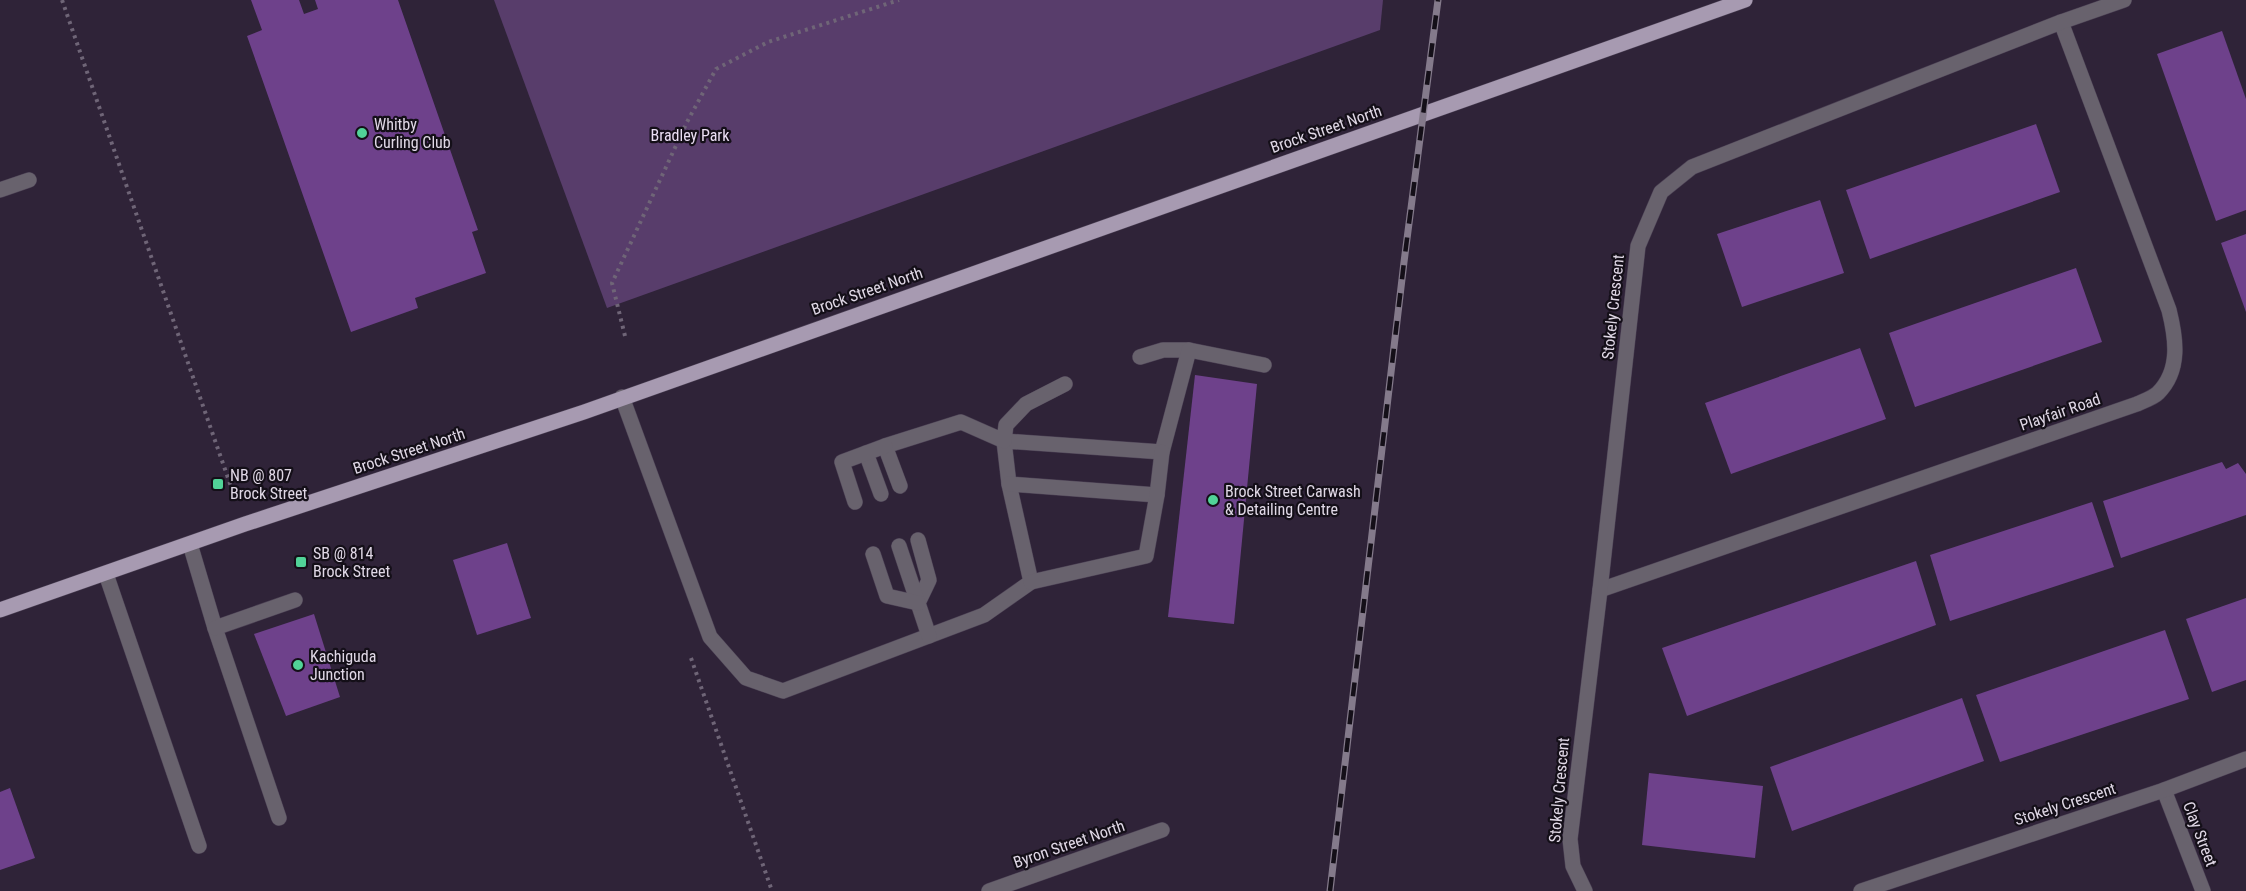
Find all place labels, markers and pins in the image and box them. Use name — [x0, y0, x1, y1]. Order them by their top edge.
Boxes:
place label: Whitby Curling Club — [374, 115, 451, 152]
marker: Whitby Curling Club — [355, 126, 369, 140]
place label: NB @ 807 Brock Street — [230, 466, 308, 503]
marker: NB @ 807 Brock Street — [211, 477, 225, 491]
place label: Brock Street Carwash & Detailing Centre — [1225, 482, 1361, 519]
marker: Brock Street Carwash & Detailing Centre — [1206, 493, 1220, 507]
place label: SB @ 814 Brock Street — [313, 544, 391, 581]
marker: SB @ 814 Brock Street — [294, 555, 308, 569]
place label: Kachiguda Junction — [310, 647, 376, 684]
marker: Kachiguda Junction — [291, 658, 305, 672]

